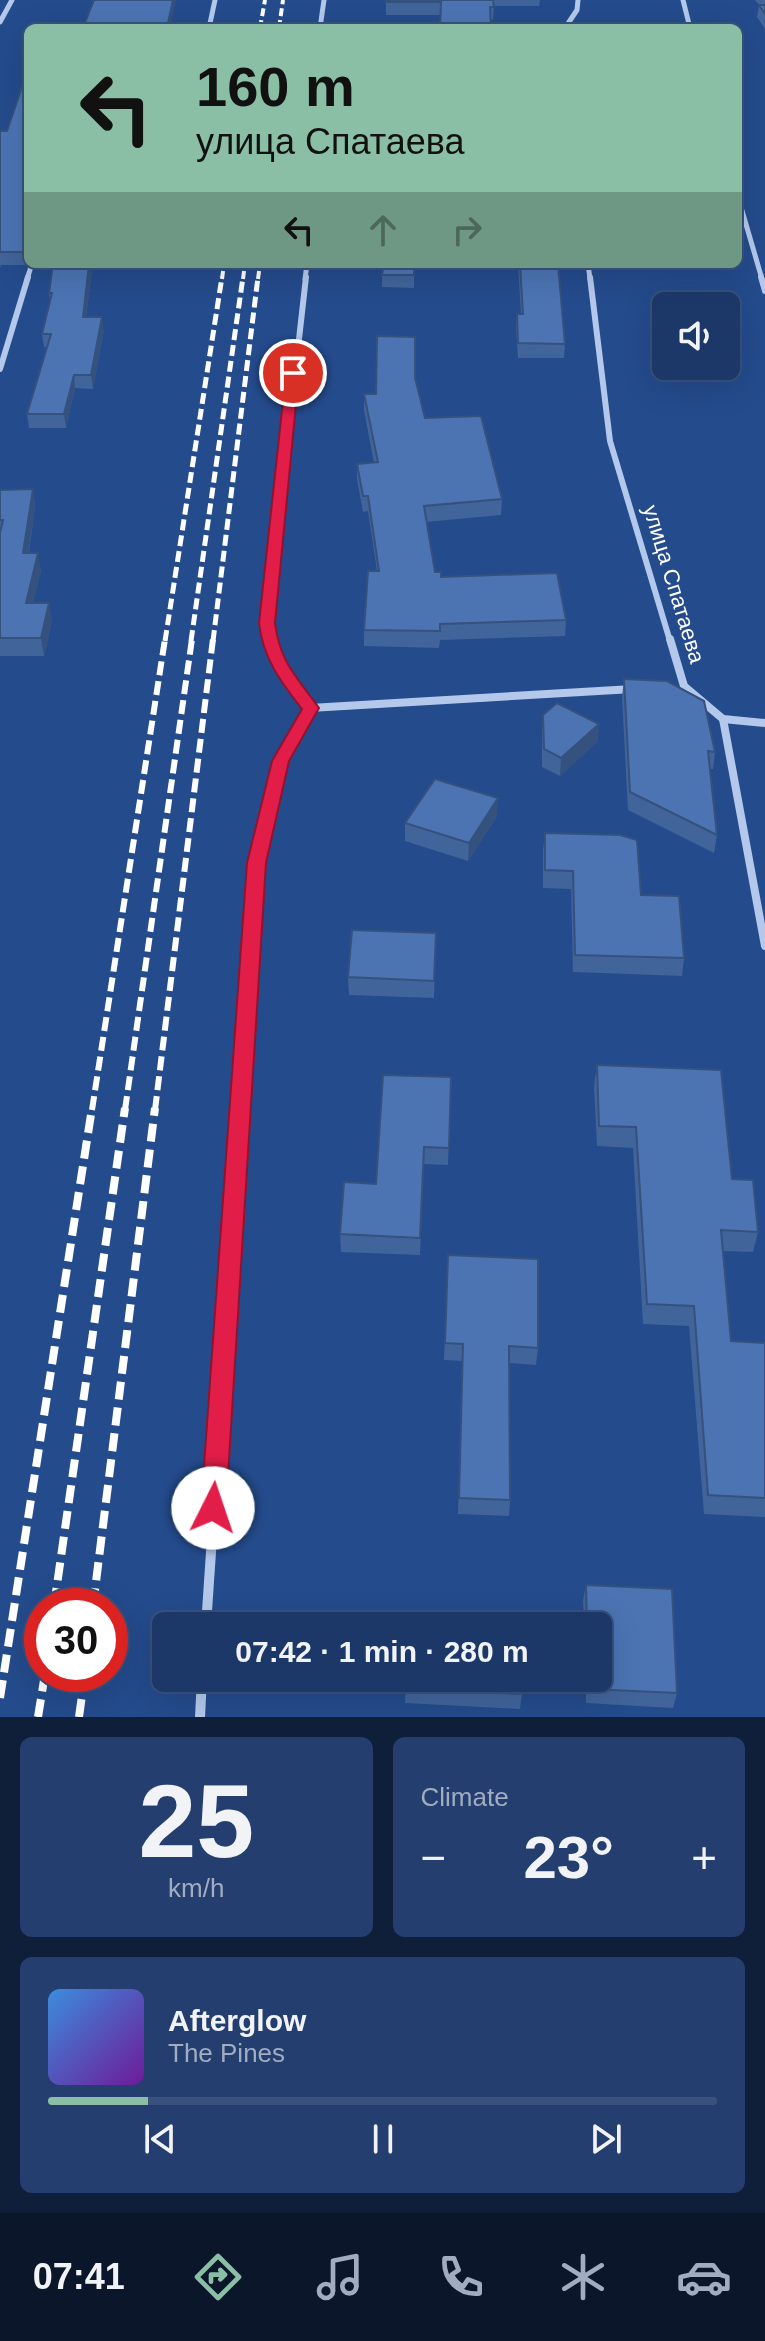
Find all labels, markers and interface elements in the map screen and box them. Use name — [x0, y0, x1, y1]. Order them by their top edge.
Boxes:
text: 160 m — [196, 55, 355, 118]
icon: left — [64, 56, 168, 160]
text: улица Спатаева — [196, 121, 465, 162]
icon: left — [277, 208, 321, 252]
icon: ahead — [361, 208, 405, 252]
icon: right — [445, 208, 489, 252]
map controls — [652, 292, 740, 380]
button: sound — [652, 292, 740, 380]
pin — [259, 339, 327, 407]
icon: arrive — [271, 351, 315, 395]
street label: улица Спатаева — [638, 502, 710, 667]
position arrow — [171, 1466, 255, 1550]
speed limit sign: 30 — [24, 1588, 128, 1692]
text: 07:42 · 1 min · 280 m — [235, 1635, 529, 1668]
text: 25 — [138, 1763, 254, 1879]
text: Climate — [421, 1782, 509, 1812]
text: 23° — [523, 1824, 614, 1891]
text: − — [421, 1833, 446, 1882]
text: + — [691, 1833, 717, 1882]
text: km/h — [168, 1873, 224, 1903]
text: Afterglow — [168, 2004, 306, 2037]
text: The Pines — [168, 2038, 285, 2068]
icon: previous — [138, 2117, 182, 2161]
icon: pause — [361, 2117, 405, 2161]
icon: next — [584, 2117, 628, 2161]
icon: directions — [190, 2249, 246, 2305]
icon: music — [312, 2249, 368, 2305]
icon: phone — [433, 2249, 489, 2305]
icon: climate — [555, 2249, 611, 2305]
icon: car — [676, 2249, 732, 2305]
text: 07:41 — [33, 2256, 125, 2297]

